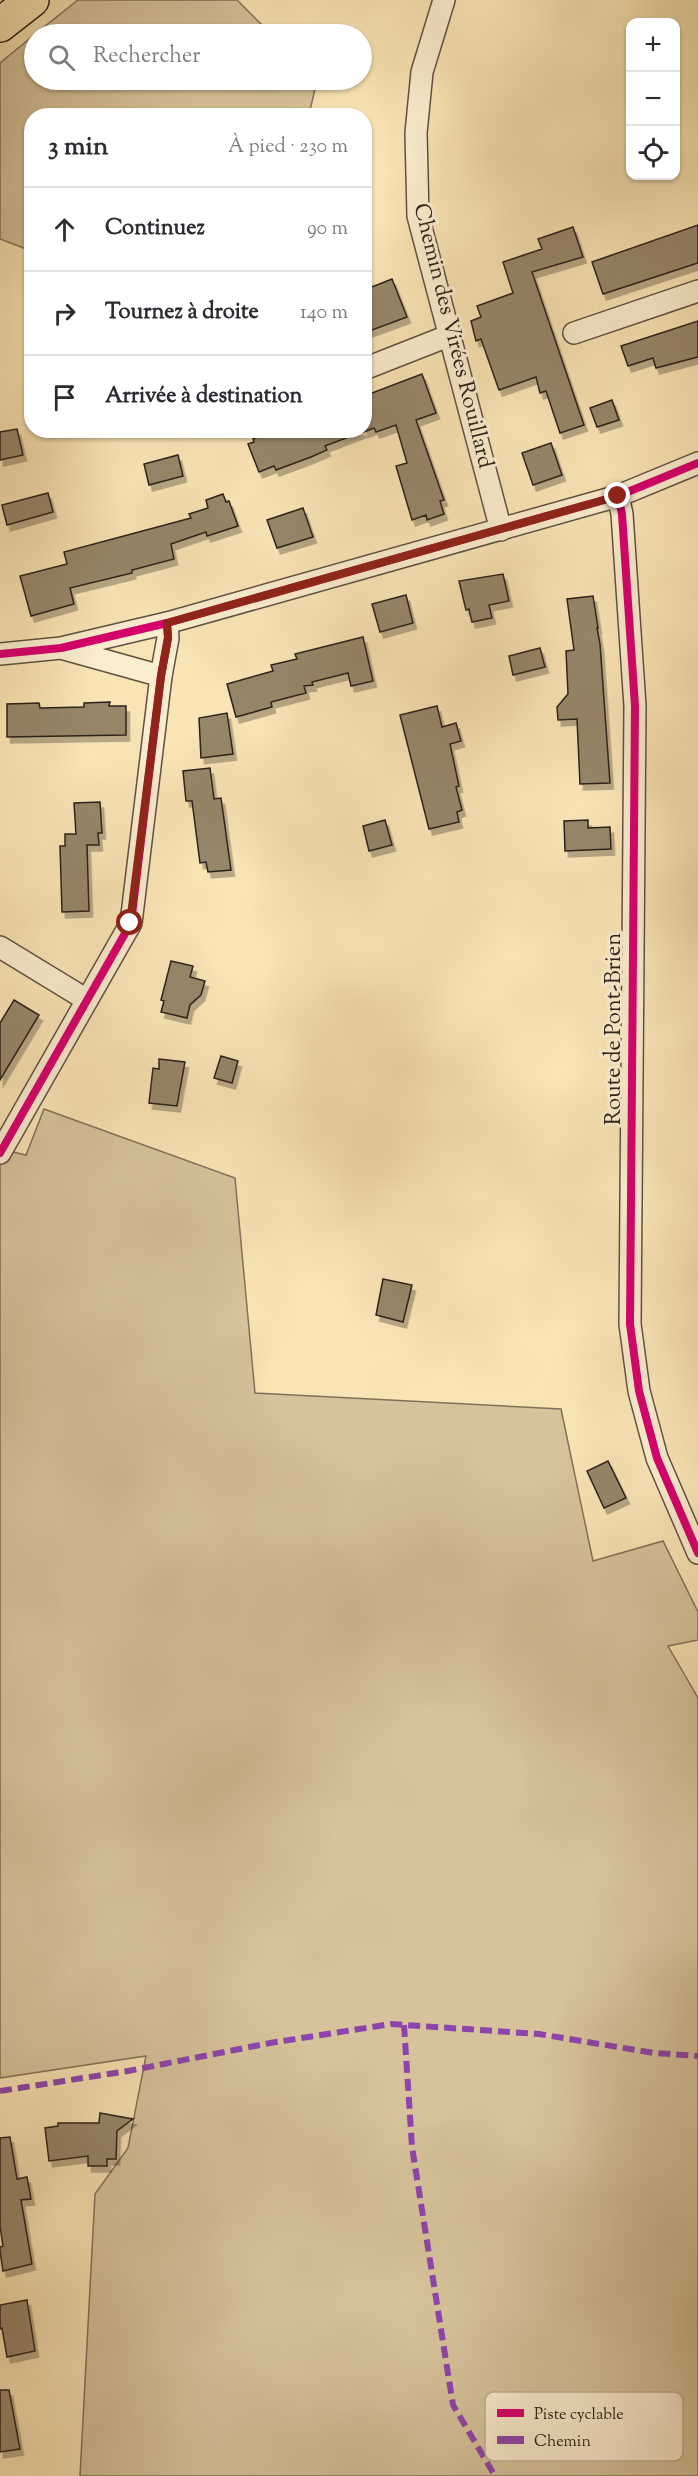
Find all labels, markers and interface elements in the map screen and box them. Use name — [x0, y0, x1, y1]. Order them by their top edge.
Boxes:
map controls — [626, 18, 680, 180]
button: + — [626, 18, 680, 72]
search box — [24, 24, 372, 90]
icon: search — [45, 41, 78, 74]
text: Rechercher — [93, 41, 200, 73]
button: − — [626, 72, 680, 126]
button: locate — [626, 126, 680, 180]
text: 3 min — [48, 129, 108, 166]
text: À pied · 230 m — [228, 133, 348, 162]
street label: Chemin des Virées Rouillard — [404, 200, 500, 472]
icon: ahead — [48, 213, 81, 246]
text: Continuez — [105, 213, 205, 245]
text: 90 m — [307, 215, 348, 244]
icon: right — [48, 297, 81, 330]
text: Tournez à droite — [105, 297, 259, 329]
text: 140 m — [300, 299, 348, 328]
icon: arrive — [48, 381, 81, 414]
text: Arrivée à destination — [105, 381, 302, 413]
route end — [604, 482, 630, 508]
route start — [116, 909, 142, 935]
street label: Route de Pont-Brien — [599, 933, 631, 1125]
legend — [485, 2392, 683, 2461]
text: Piste cyclable — [534, 2404, 624, 2427]
text: Chemin — [534, 2431, 591, 2454]

